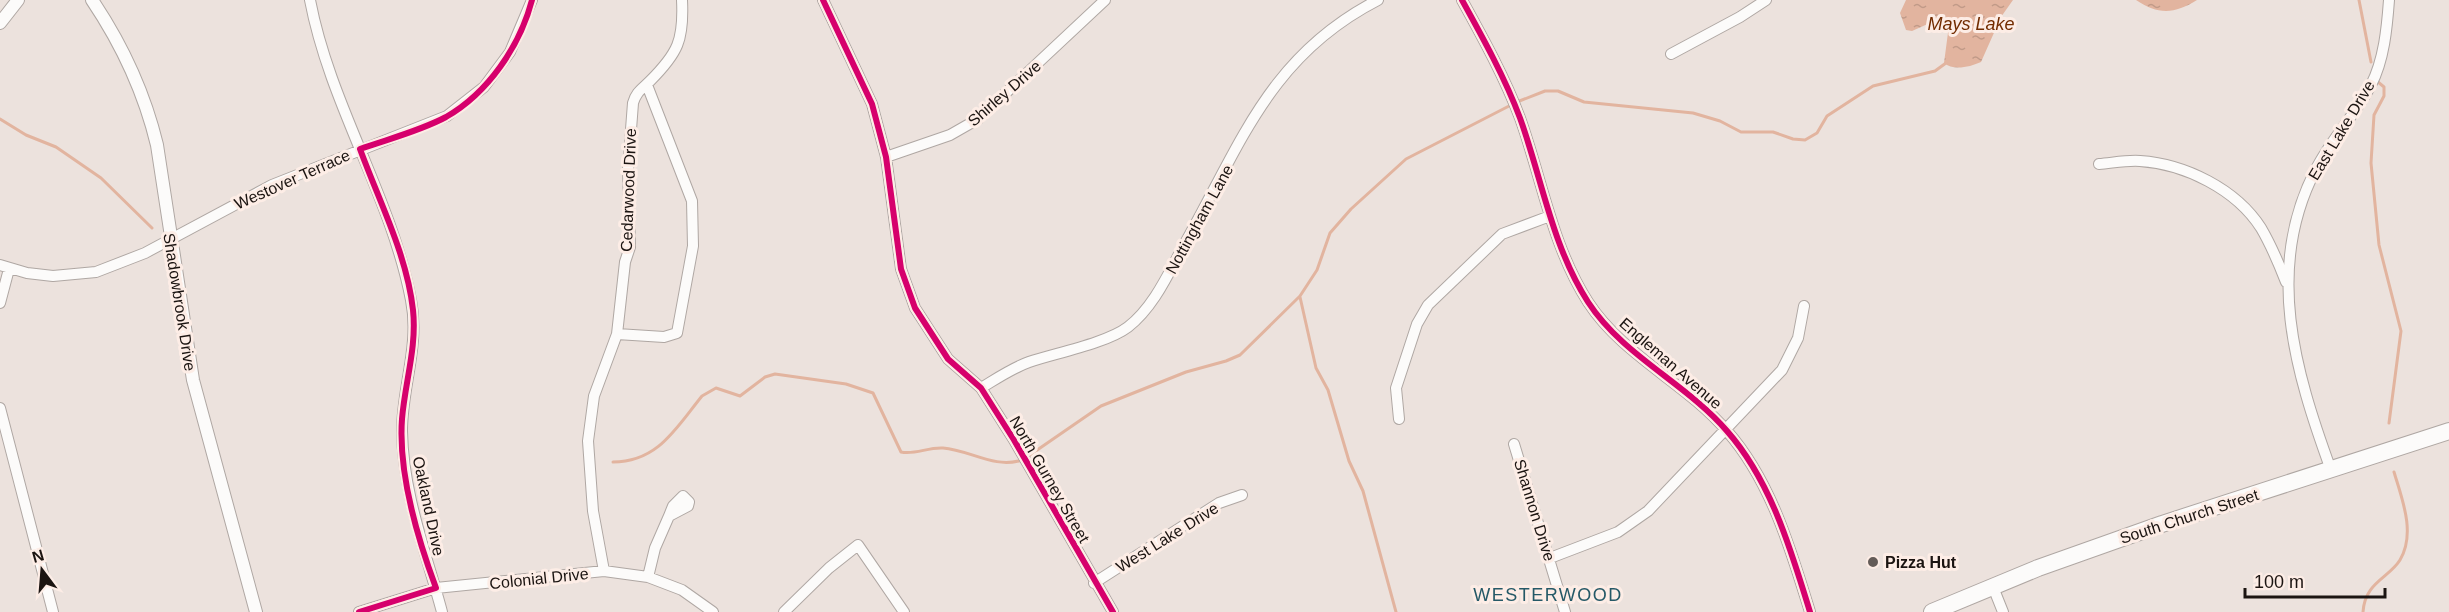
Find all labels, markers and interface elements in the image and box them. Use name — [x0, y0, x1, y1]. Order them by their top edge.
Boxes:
water label: Mays Lake — [1927, 14, 2015, 34]
street label: Shirley Drive — [965, 57, 1044, 130]
street label: East Lake Drive — [2305, 77, 2378, 183]
street label: Cedarwood Drive — [618, 128, 639, 252]
street label: Westover Terrace — [232, 146, 353, 213]
street label: Nottingham Lane — [1162, 162, 1236, 277]
street label: Shadowbrook Drive — [160, 232, 199, 372]
street label: Engleman Avenue — [1616, 314, 1725, 412]
street label: North Gurney Street — [1006, 413, 1093, 546]
street label: Oakland Drive — [410, 455, 447, 558]
street label: Shannon Drive — [1511, 457, 1558, 563]
street label: South Church Street — [2118, 486, 2261, 547]
street label: West Lake Drive — [1113, 499, 1221, 576]
north arrow — [12, 540, 72, 600]
text: N — [30, 546, 46, 566]
place label: Pizza Hut — [1885, 554, 1957, 571]
marker: Pizza Hut — [1866, 555, 1880, 569]
scale bar — [2245, 561, 2384, 599]
street label: Colonial Drive — [489, 565, 590, 592]
text: 100 m — [2254, 572, 2304, 592]
district label: WESTERWOOD — [1473, 585, 1623, 605]

